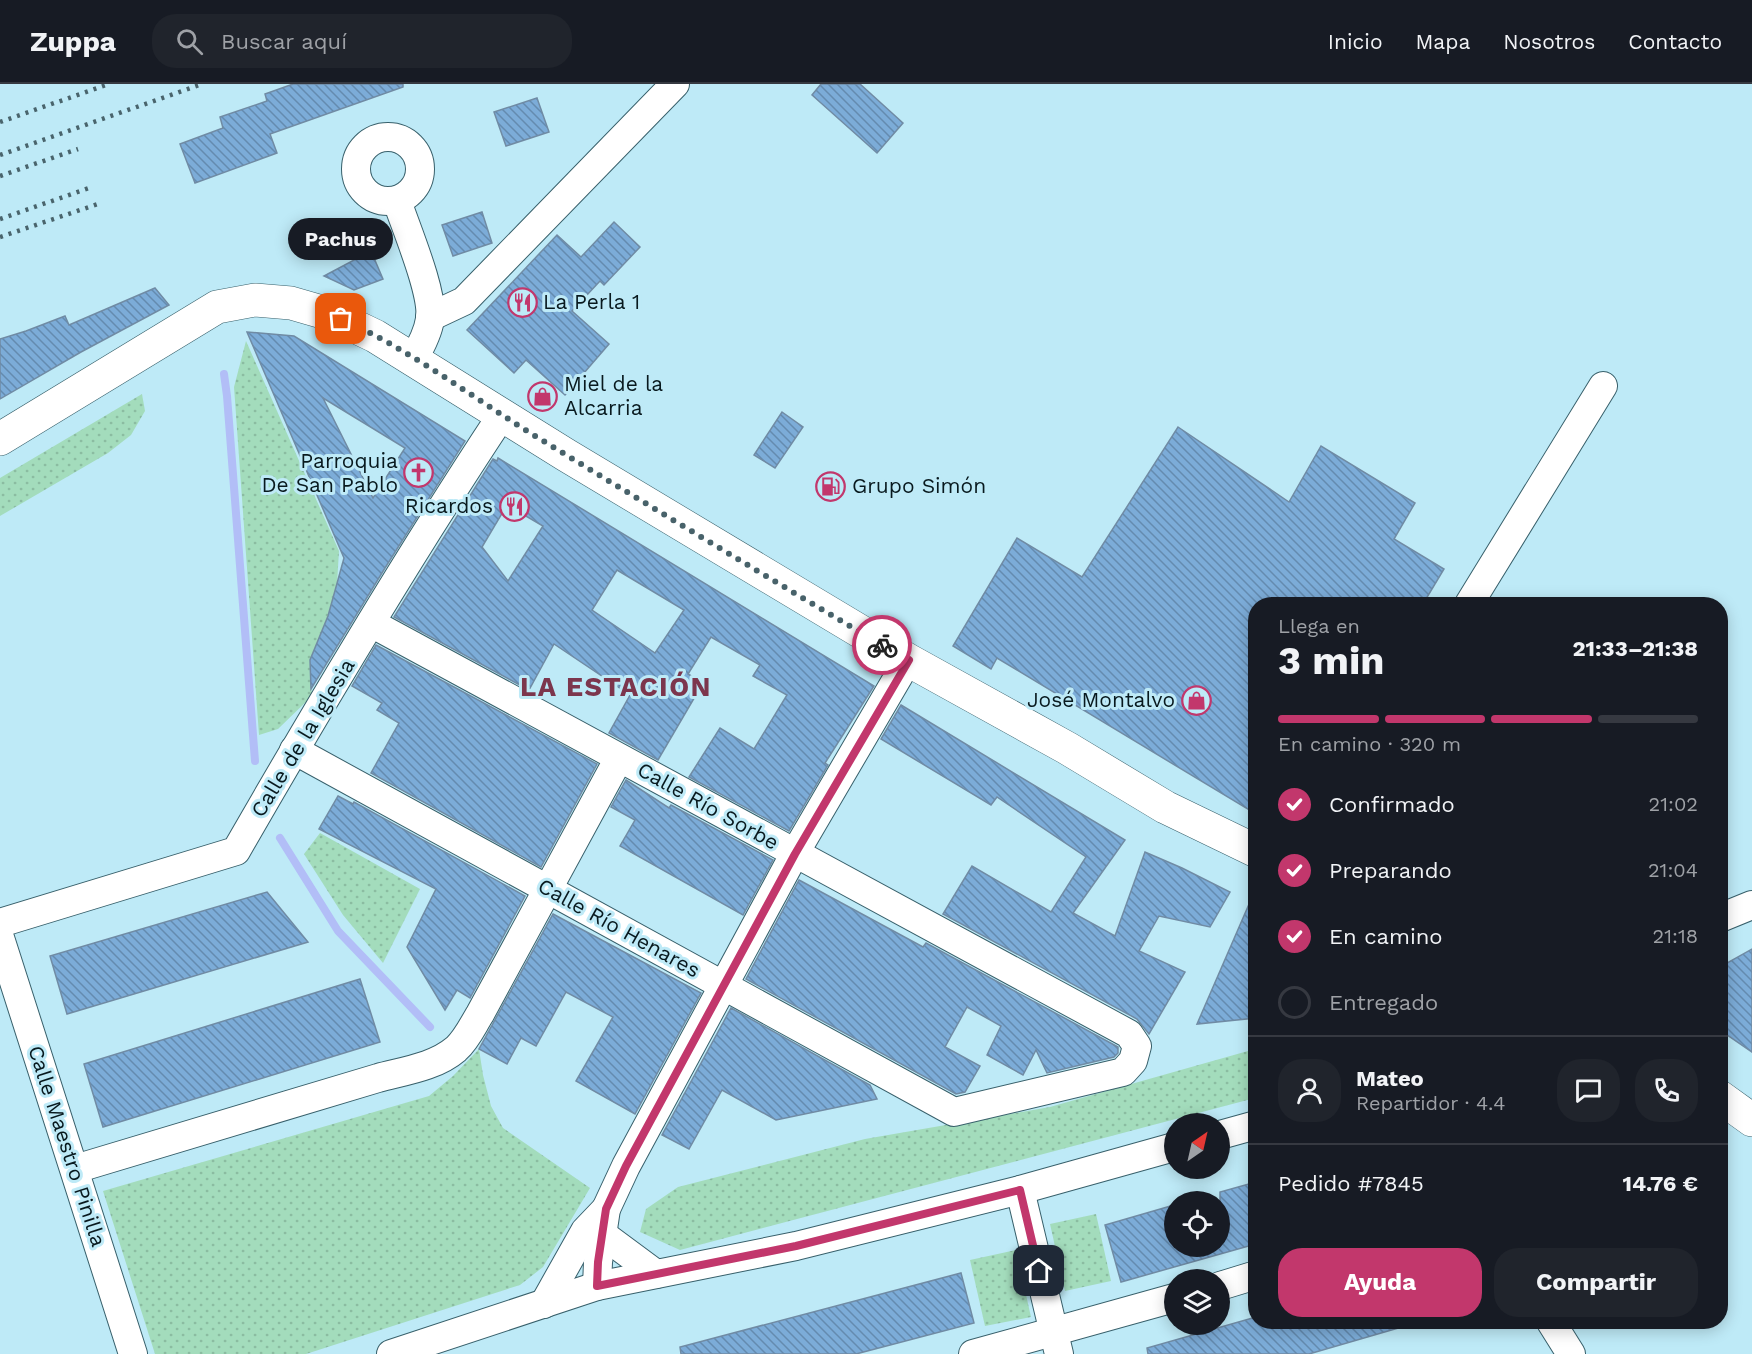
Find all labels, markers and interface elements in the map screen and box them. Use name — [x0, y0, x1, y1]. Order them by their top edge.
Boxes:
search box — [152, 14, 572, 68]
text: Zuppa — [30, 25, 116, 58]
icon: search — [173, 25, 206, 58]
text: Buscar aquí — [221, 29, 347, 54]
text: Inicio — [1328, 29, 1383, 54]
text: Mapa — [1416, 29, 1470, 54]
text: Nosotros — [1503, 29, 1595, 54]
text: Contacto — [1628, 29, 1722, 54]
callout: Pachus — [288, 217, 394, 259]
text: Pachus — [305, 227, 376, 251]
restaurant icon: La Perla 1 — [506, 286, 538, 318]
place label: La Perla 1 — [543, 289, 640, 314]
pin — [315, 293, 366, 344]
icon: bag — [324, 302, 357, 335]
place label: Miel de la Alcarria — [564, 371, 663, 420]
shop icon: Miel de la Alcarria — [527, 380, 559, 412]
place label: Parroquia De San Pablo — [261, 448, 398, 497]
church icon: Parroquia De San Pablo — [403, 457, 435, 489]
fuel station icon: Grupo Simón — [815, 470, 847, 502]
place label: Grupo Simón — [852, 473, 986, 498]
restaurant icon: Ricardos — [498, 490, 530, 522]
place label: Ricardos — [405, 493, 493, 518]
text: Llega en — [1278, 614, 1360, 638]
courier — [852, 615, 912, 675]
icon: bike — [866, 629, 899, 662]
text: 21:33–21:38 — [1572, 636, 1698, 661]
text: 3 min — [1278, 638, 1385, 683]
street label: Calle de la Iglesia — [245, 654, 360, 821]
district label: LA ESTACIÓN — [520, 671, 712, 703]
shop icon: José Montalvo — [1180, 684, 1212, 716]
place label: José Montalvo — [1027, 687, 1175, 712]
text: En camino · 320 m — [1278, 732, 1461, 756]
street label: Calle Río Sorbe — [633, 756, 783, 855]
icon: check — [1278, 788, 1311, 821]
text: Confirmado — [1329, 792, 1455, 817]
text: 21:02 — [1649, 792, 1698, 816]
icon: check — [1278, 854, 1311, 887]
text: Preparando — [1329, 858, 1452, 883]
text: 21:04 — [1648, 858, 1698, 882]
street label: Calle Río Henares — [534, 873, 705, 982]
icon: check — [1278, 920, 1311, 953]
text: En camino — [1329, 924, 1443, 949]
text: 21:18 — [1653, 924, 1698, 948]
text: Entregado — [1329, 990, 1438, 1015]
street label: Calle Maestro Pinilla — [23, 1042, 112, 1250]
button: person — [1278, 1059, 1341, 1122]
button: chat — [1557, 1059, 1620, 1122]
button: phone — [1635, 1059, 1698, 1122]
text: Mateo — [1356, 1066, 1424, 1091]
text: Repartidor · 4.4 — [1356, 1091, 1505, 1115]
north arrow — [1164, 1113, 1230, 1179]
map controls — [1164, 1113, 1230, 1335]
text: Pedido #7845 — [1278, 1171, 1424, 1196]
text: 14.76 € — [1622, 1171, 1698, 1196]
button: locate — [1164, 1191, 1230, 1257]
pin — [1013, 1245, 1064, 1296]
button: Ayuda — [1278, 1248, 1482, 1317]
button: Compartir — [1494, 1248, 1698, 1317]
icon: home — [1022, 1254, 1055, 1287]
button: layers — [1164, 1269, 1230, 1335]

